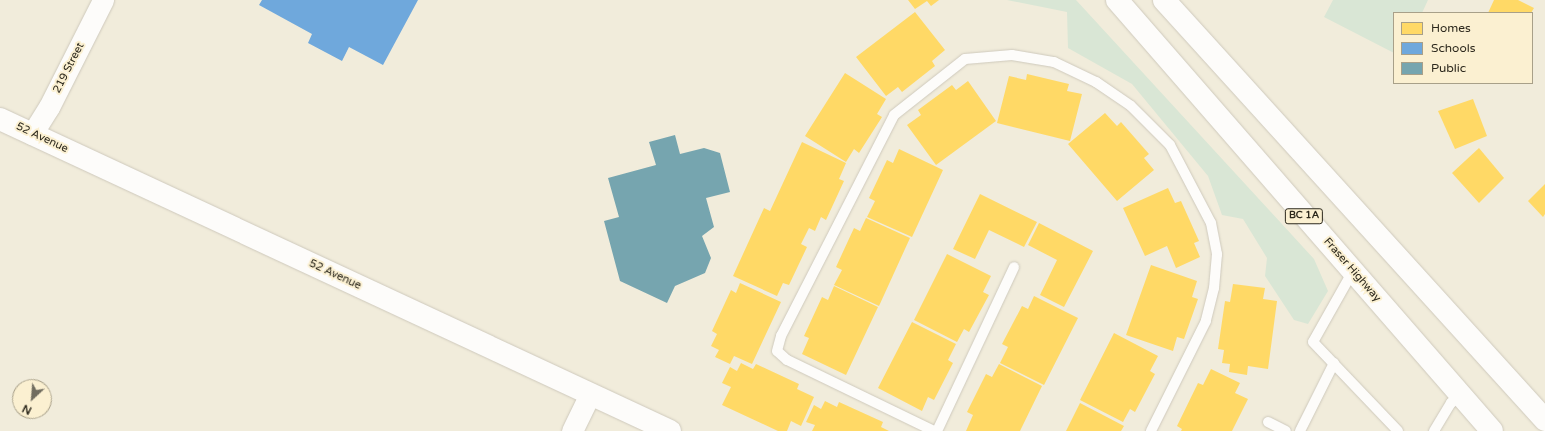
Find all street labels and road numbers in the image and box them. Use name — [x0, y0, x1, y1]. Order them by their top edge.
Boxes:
street label: 219 Street — [51, 40, 87, 96]
street label: 52 Avenue — [14, 120, 70, 156]
road number: BC 1A — [1284, 208, 1324, 224]
street label: Fraser Highway — [1321, 235, 1383, 305]
street label: 52 Avenue — [307, 257, 363, 293]

